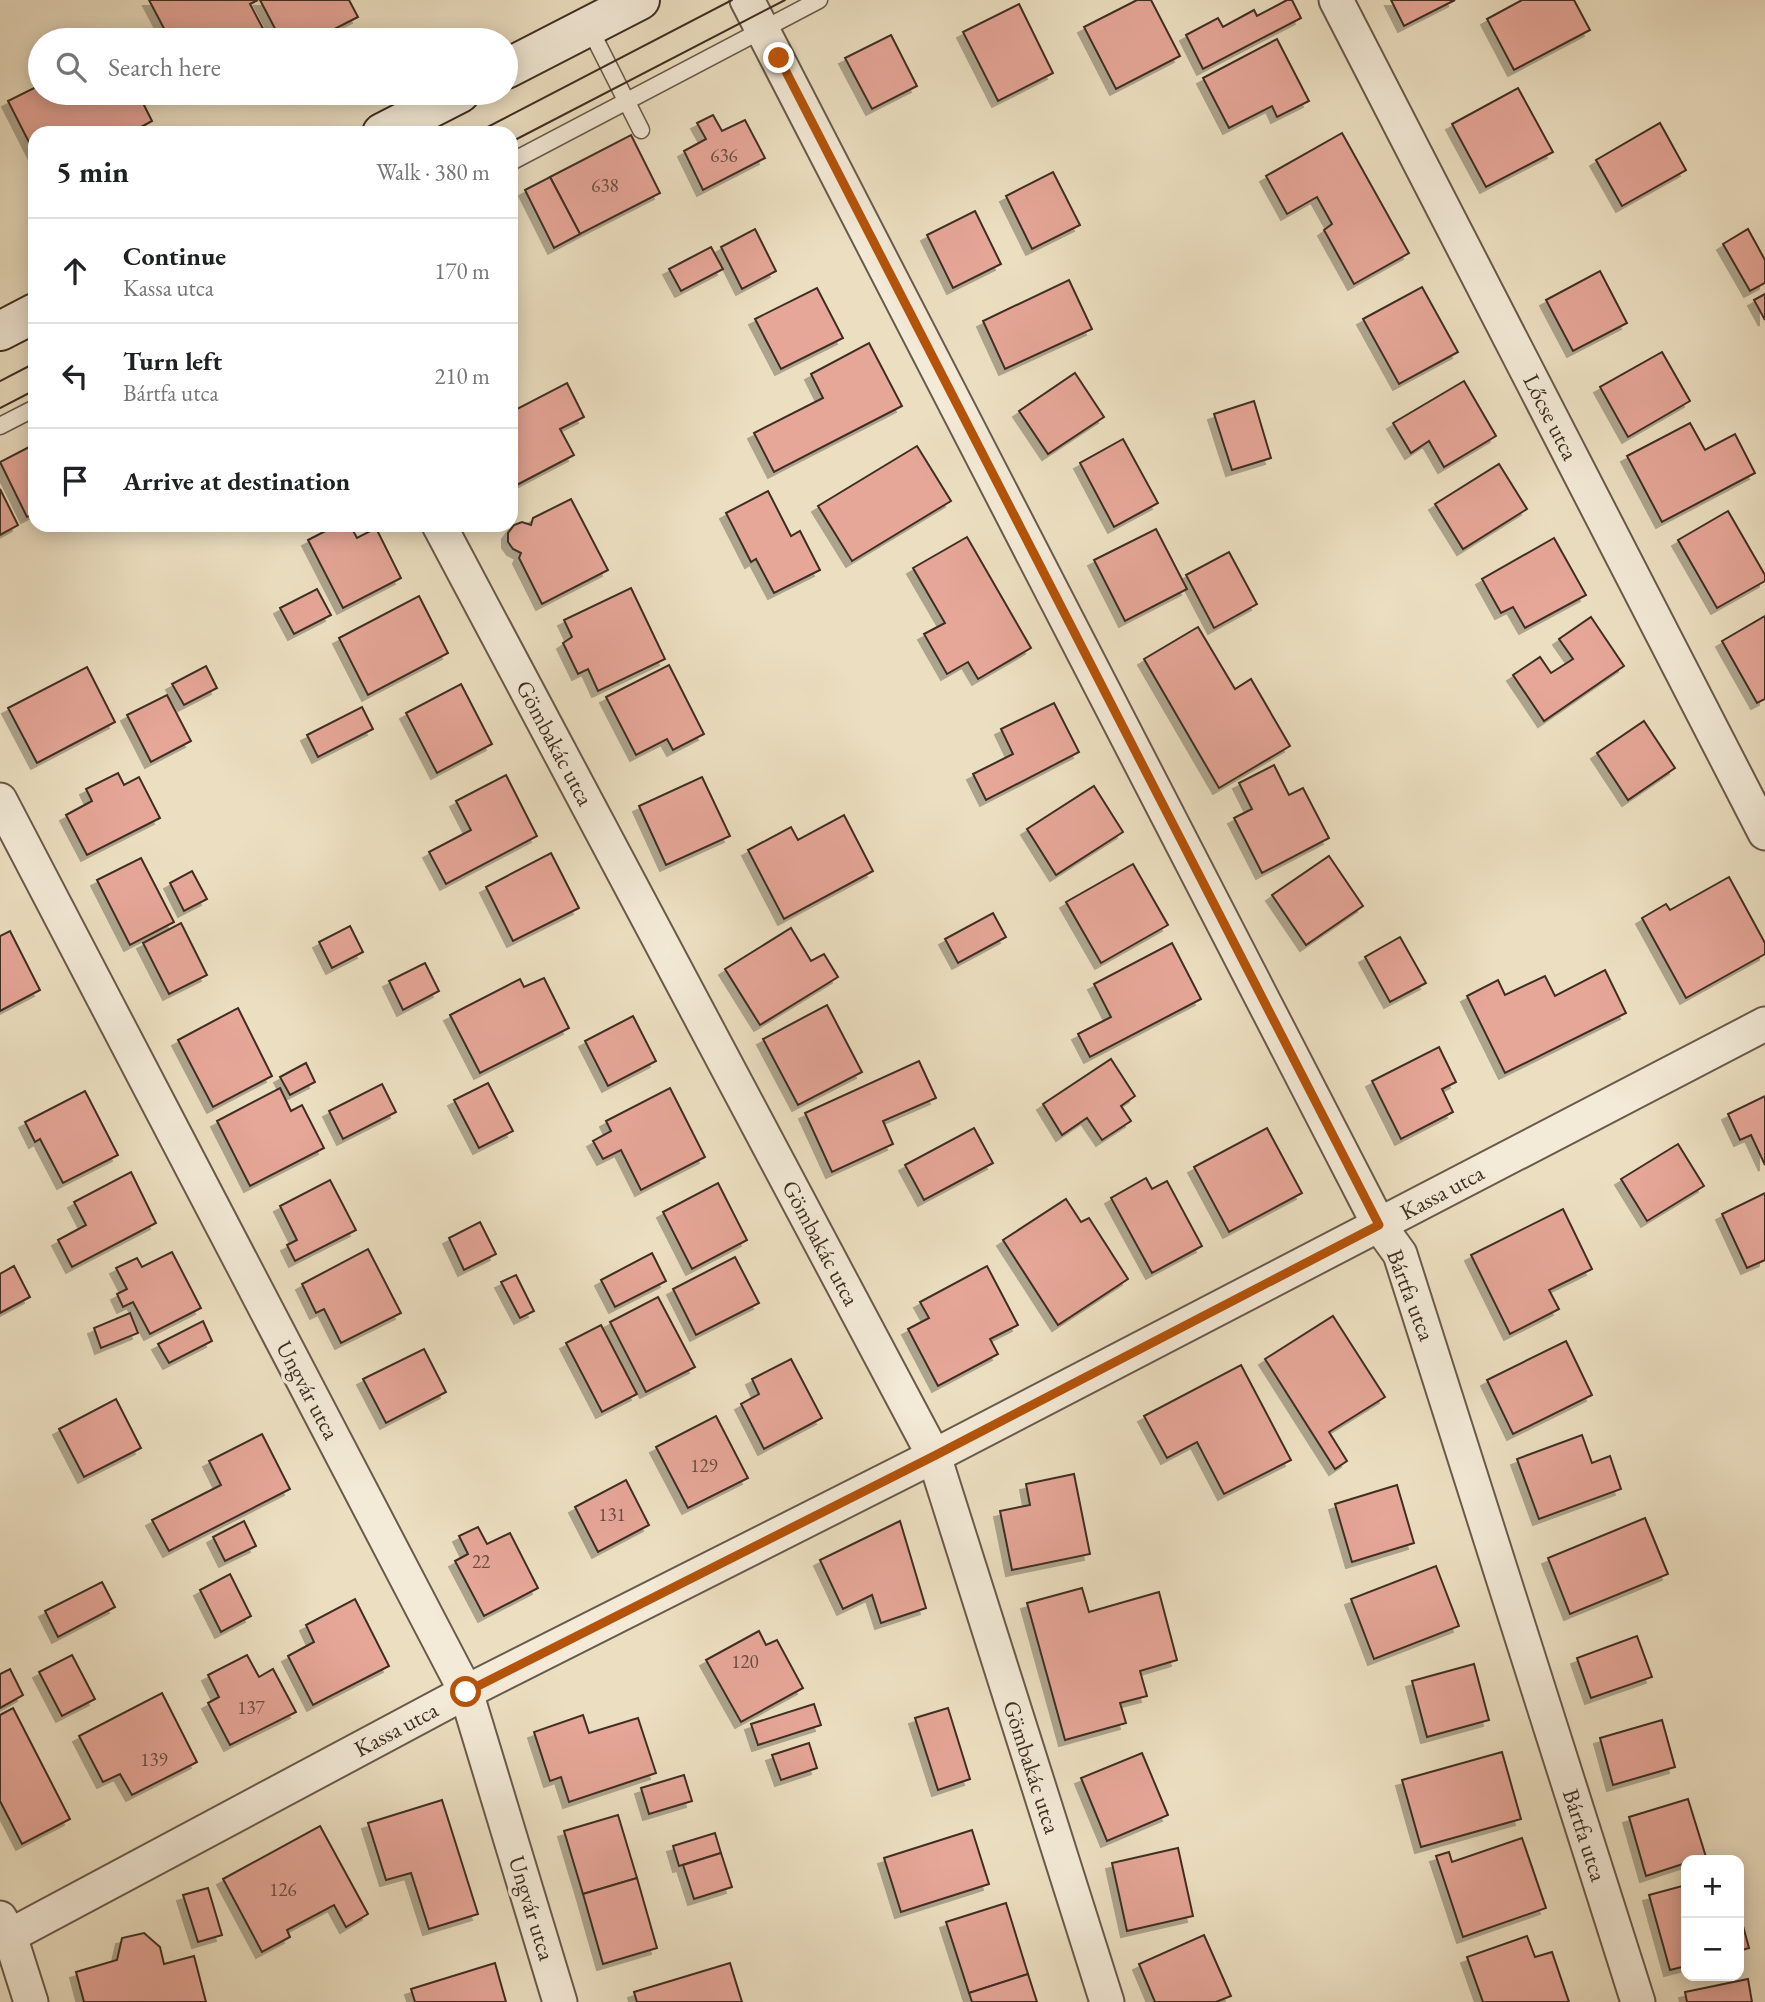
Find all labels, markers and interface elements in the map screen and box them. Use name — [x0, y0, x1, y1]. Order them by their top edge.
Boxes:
search box — [28, 28, 518, 105]
route end — [763, 42, 794, 73]
icon: search — [52, 48, 90, 86]
text: Search here — [108, 50, 221, 84]
house number: 636 — [710, 143, 738, 168]
text: 5 min — [56, 152, 129, 191]
text: Walk · 380 m — [376, 157, 490, 187]
house number: 638 — [591, 173, 619, 198]
text: Continue — [123, 239, 226, 273]
icon: ahead — [56, 252, 94, 290]
text: 170 m — [434, 256, 490, 286]
text: Kassa utca — [123, 273, 214, 303]
text: Turn left — [123, 344, 222, 378]
icon: left — [56, 357, 94, 395]
text: 210 m — [434, 361, 490, 391]
street label: Lőcse utca — [1517, 369, 1586, 466]
text: Bártfa utca — [123, 378, 219, 408]
icon: arrive — [56, 462, 94, 500]
text: Arrive at destination — [123, 464, 350, 498]
street label: Gömbakác utca — [509, 675, 601, 812]
street label: Kassa utca — [1395, 1157, 1490, 1227]
street label: Gömbakác utca — [775, 1175, 867, 1312]
street label: Bártfa utca — [1380, 1245, 1442, 1346]
street label: Ungvár utca — [269, 1335, 347, 1445]
house number: 129 — [690, 1453, 718, 1478]
house number: 131 — [598, 1502, 626, 1527]
house number: 22 — [472, 1549, 490, 1574]
house number: 120 — [731, 1649, 759, 1674]
route start — [450, 1676, 481, 1707]
street label: Kassa utca — [349, 1694, 444, 1764]
house number: 137 — [237, 1695, 266, 1720]
street label: Gömbakác utca — [996, 1697, 1068, 1838]
house number: 139 — [140, 1747, 168, 1772]
street label: Bártfa utca — [1556, 1785, 1614, 1886]
street label: Ungvár utca — [502, 1852, 562, 1965]
map controls — [1681, 1855, 1744, 1981]
button: + — [1681, 1855, 1744, 1918]
house number: 126 — [269, 1877, 297, 1902]
button: − — [1681, 1918, 1744, 1981]

